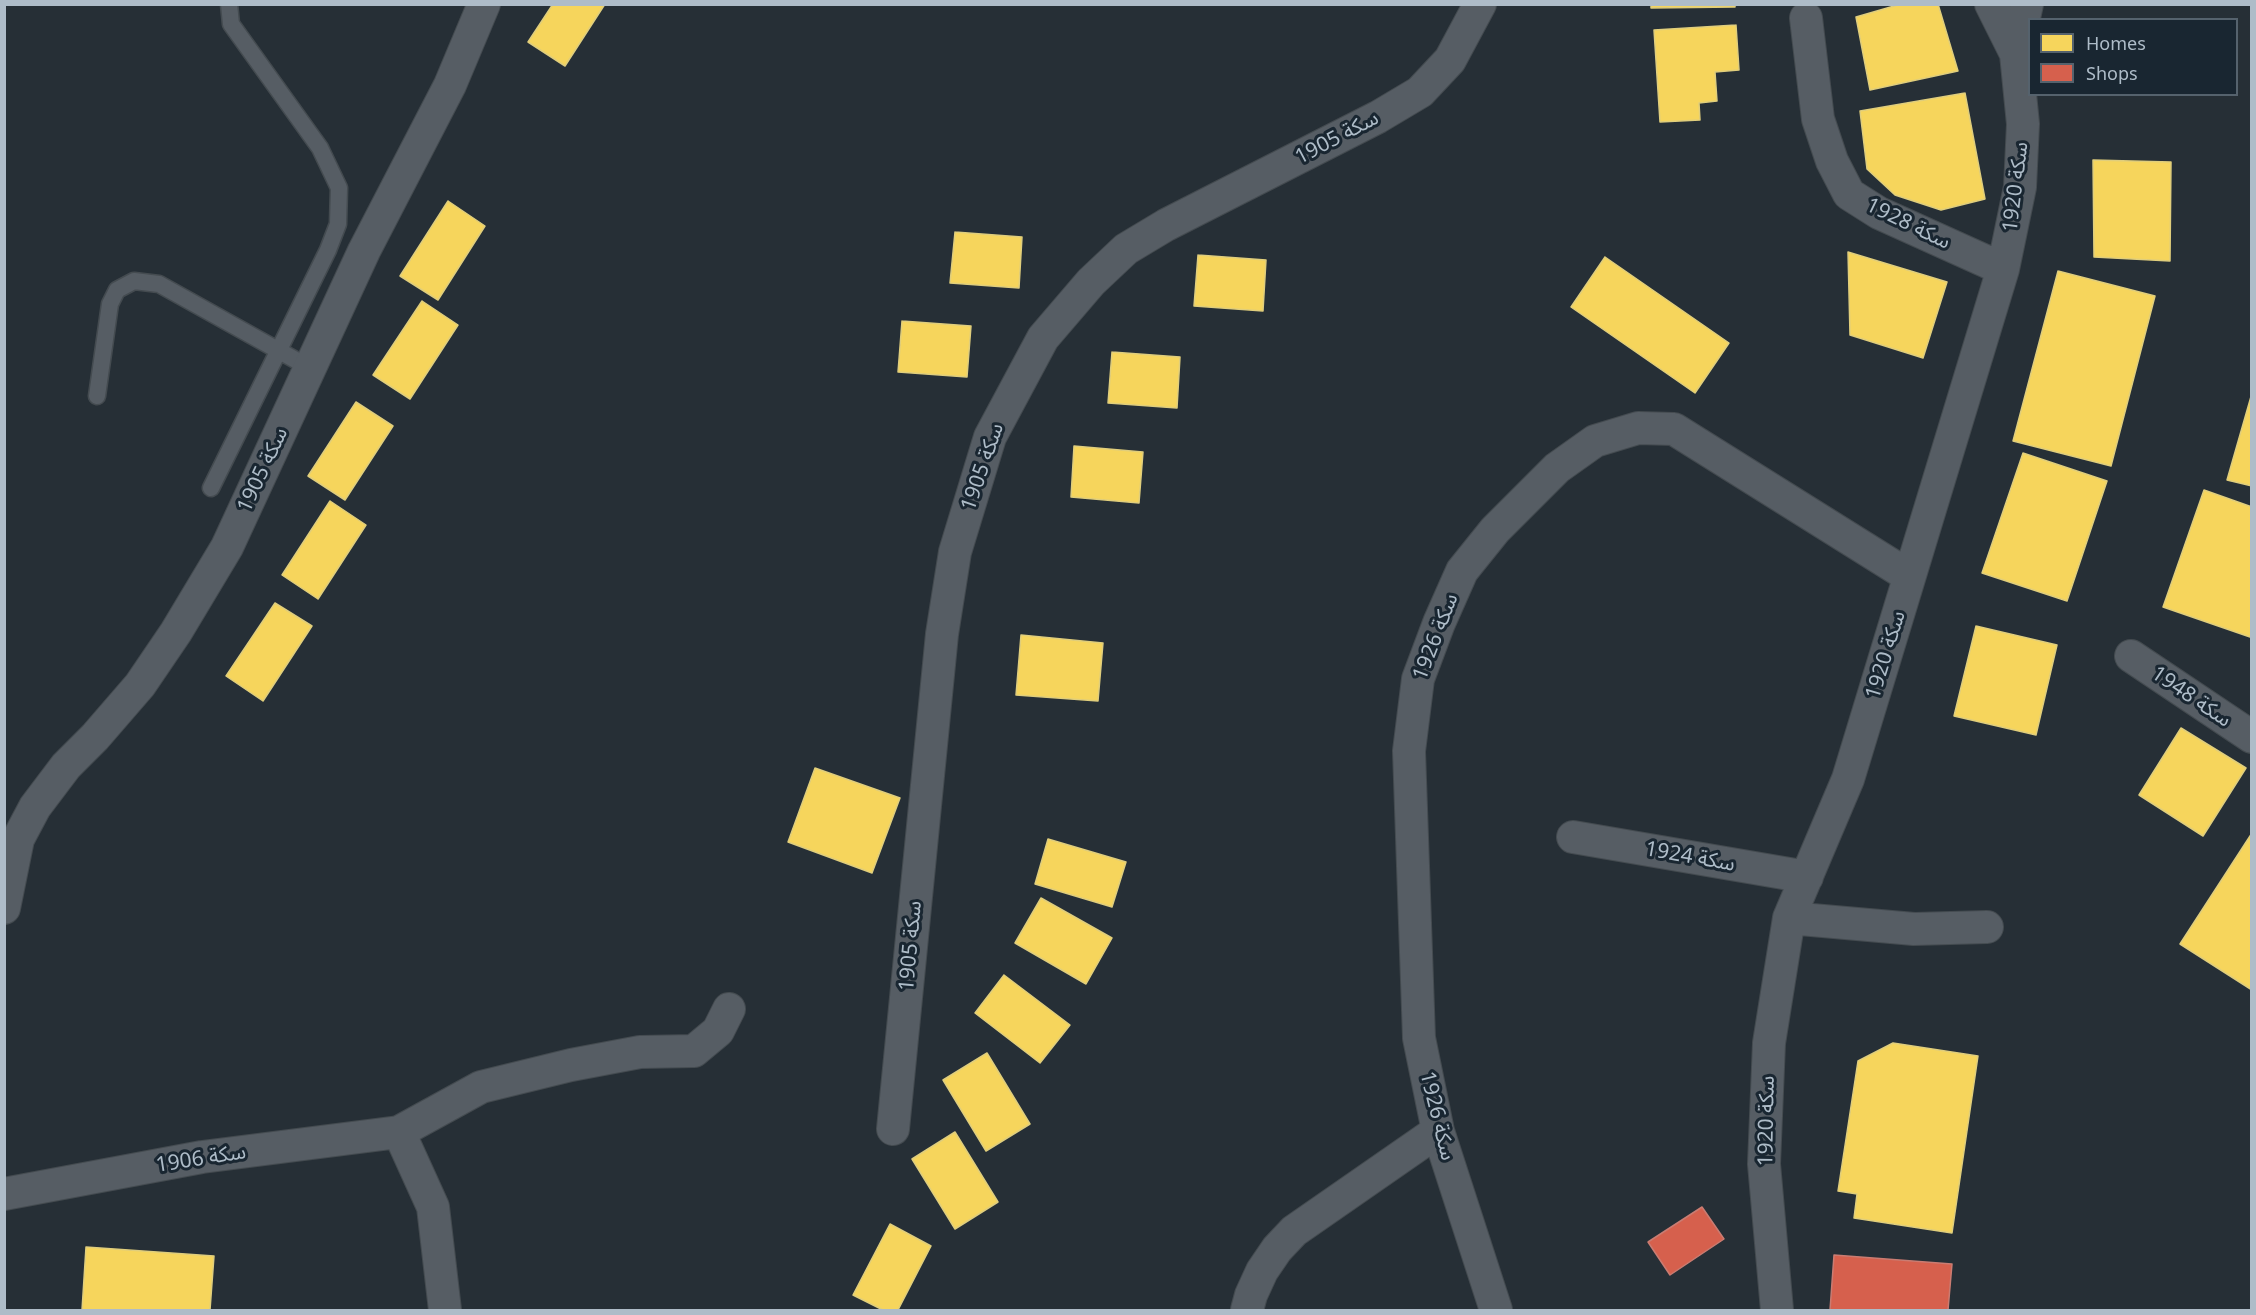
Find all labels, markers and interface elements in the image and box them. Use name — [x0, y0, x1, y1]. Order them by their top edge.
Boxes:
legend — [2028, 18, 2238, 96]
text: Homes — [2086, 31, 2146, 55]
text: Shops — [2086, 61, 2138, 85]
street label: سكة 1905 — [1291, 106, 1383, 170]
street label: سكة 1920 — [1998, 140, 2034, 234]
street label: سكة 1928 — [1862, 193, 1954, 255]
street label: سكة 1905 — [956, 420, 1010, 514]
street label: سكة 1905 — [232, 424, 294, 516]
street label: سكة 1926 — [1408, 590, 1464, 684]
street label: سكة 1920 — [1861, 608, 1911, 702]
street label: سكة 1948 — [2146, 661, 2236, 733]
street label: سكة 1924 — [1643, 837, 1737, 877]
street label: سكة 1905 — [894, 900, 928, 992]
street label: سكة 1926 — [1414, 1069, 1460, 1163]
street label: سكة 1920 — [1754, 1075, 1780, 1167]
street label: سكة 1906 — [154, 1139, 248, 1179]

